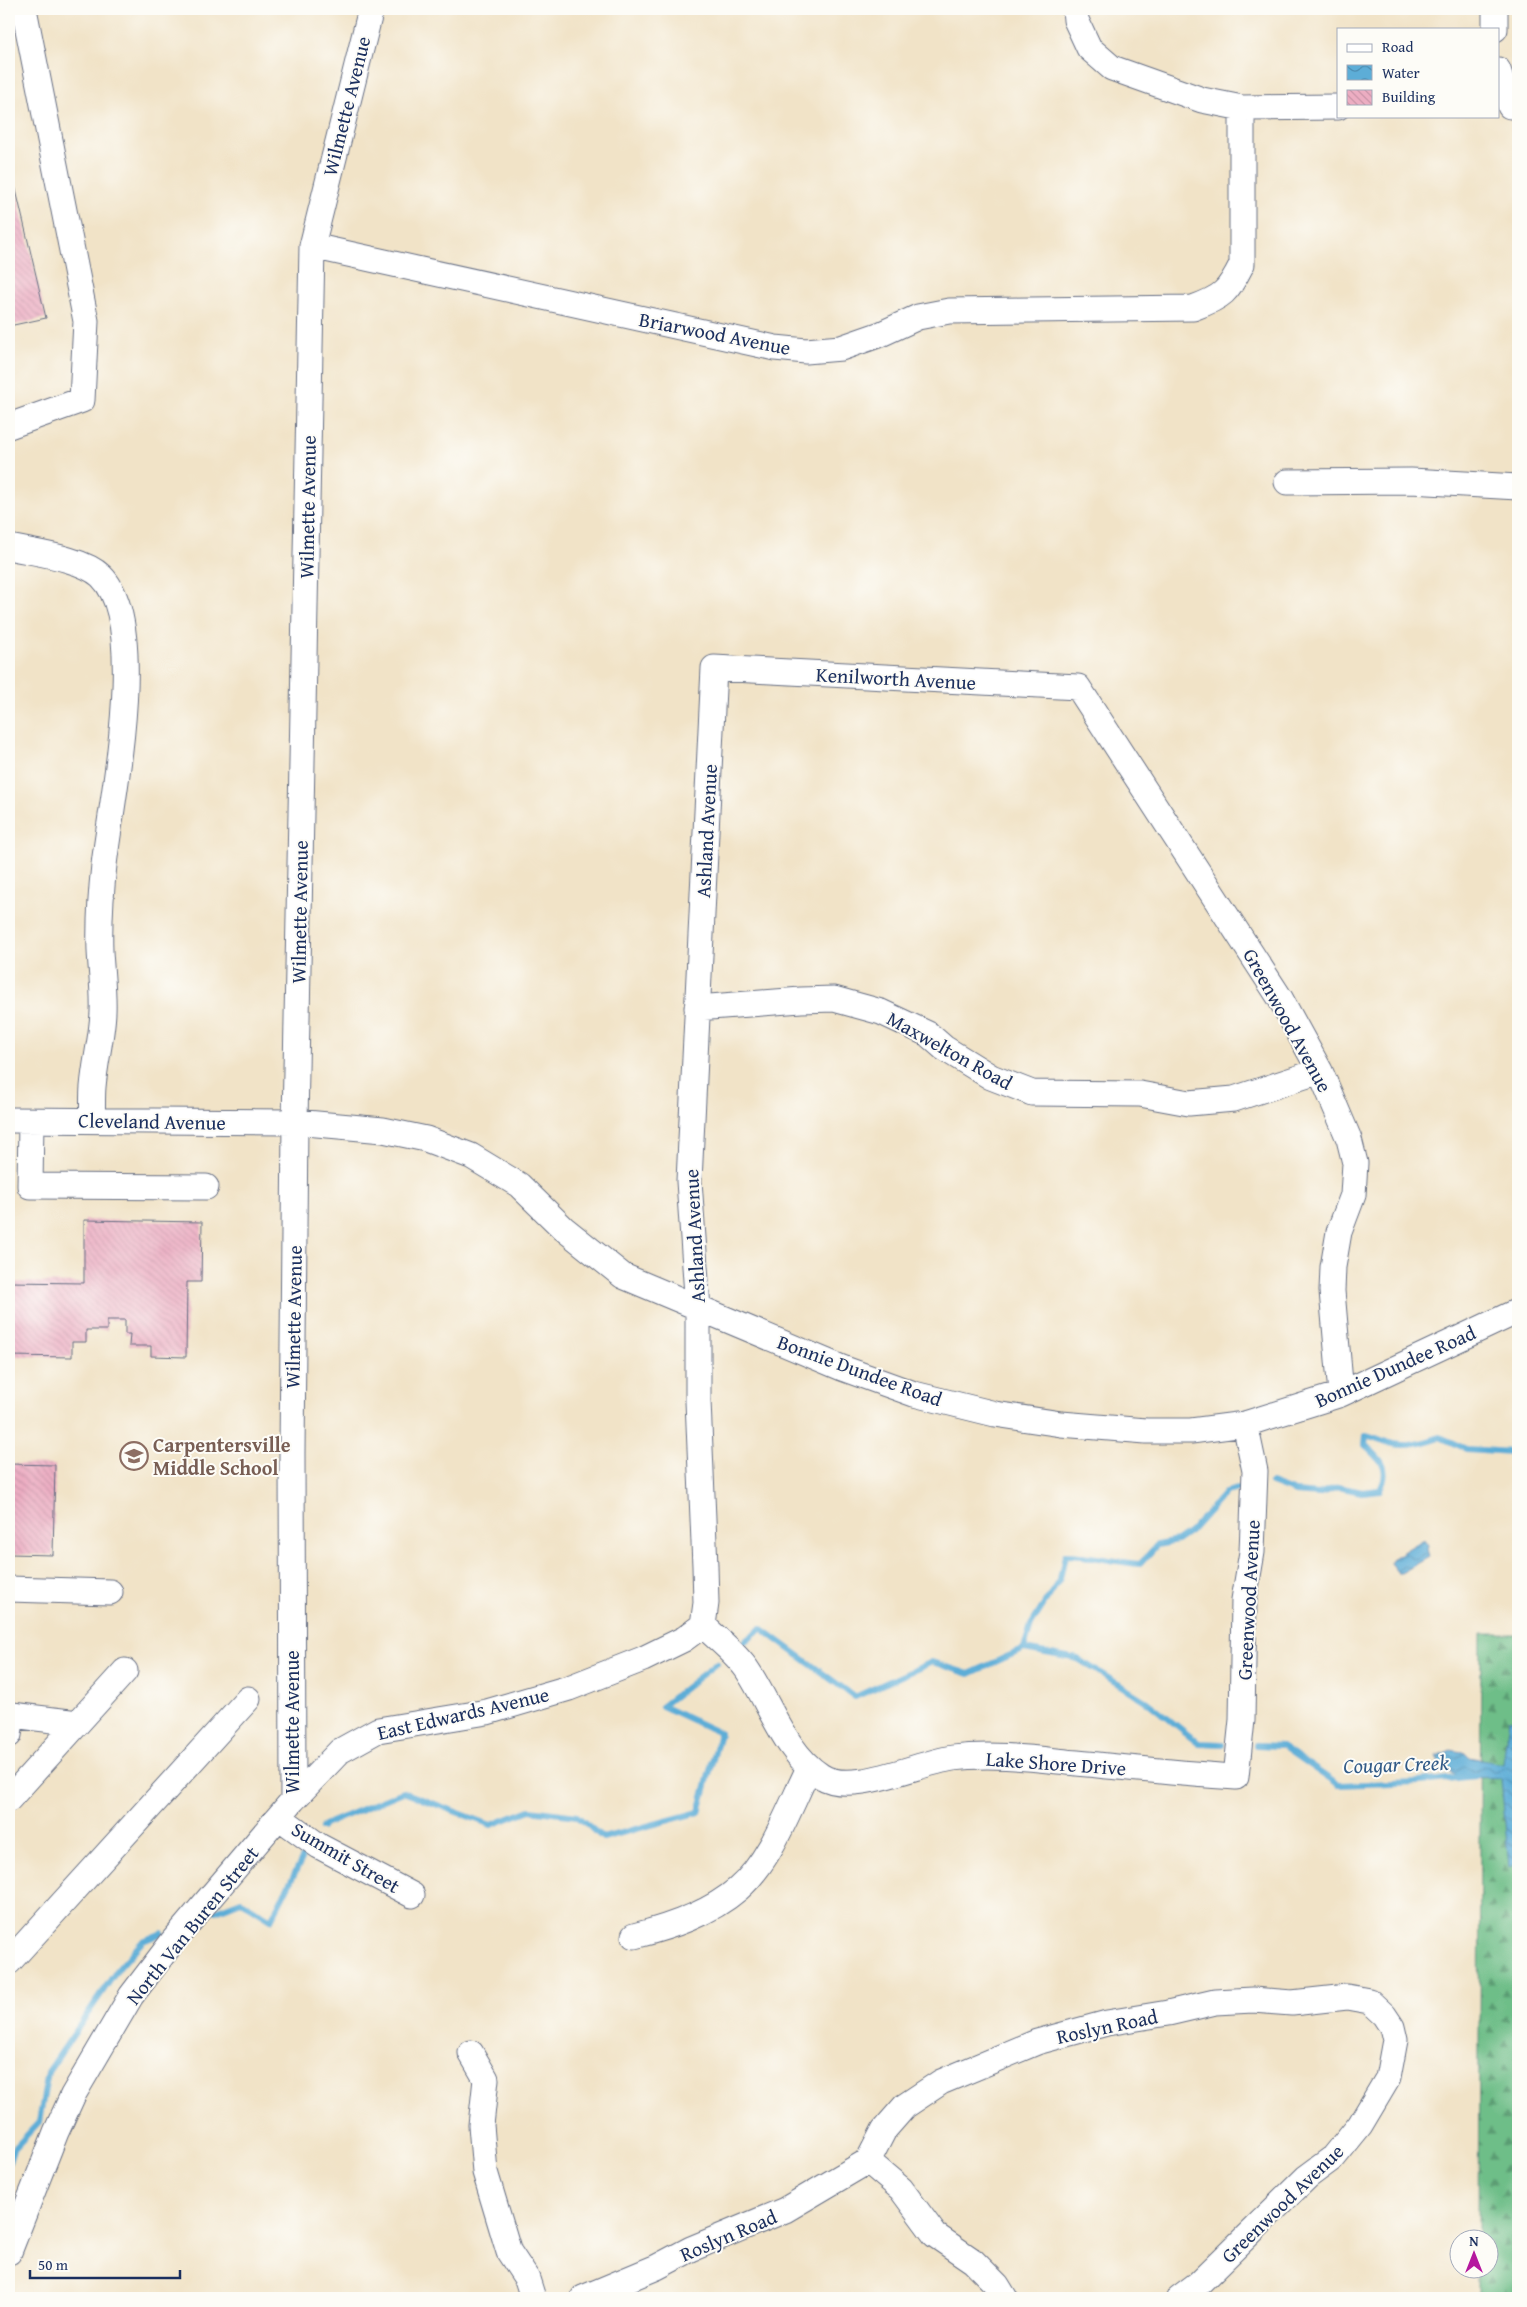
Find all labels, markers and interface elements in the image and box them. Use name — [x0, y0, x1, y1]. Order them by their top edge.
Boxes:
legend — [1337, 28, 1500, 118]
street label: Wilmette Avenue — [315, 33, 377, 179]
text: Road — [1382, 36, 1413, 57]
text: Water — [1382, 62, 1420, 83]
text: Building — [1382, 86, 1436, 107]
street label: Briarwood Avenue — [637, 304, 793, 362]
street label: Wilmette Avenue — [291, 435, 323, 579]
street label: Kenilworth Avenue — [815, 659, 977, 697]
street label: Ashland Avenue — [688, 763, 724, 899]
street label: Wilmette Avenue — [283, 840, 315, 984]
street label: Greenwood Avenue — [1236, 943, 1340, 1097]
street label: Maxwelton Road — [882, 1003, 1018, 1097]
street label: Cleveland Avenue — [78, 1105, 226, 1137]
street label: Ashland Avenue — [676, 1168, 712, 1304]
street label: Wilmette Avenue — [277, 1245, 309, 1389]
street label: Bonnie Dundee Road — [1310, 1317, 1480, 1414]
street label: Bonnie Dundee Road — [774, 1327, 947, 1413]
place label: Carpentersville Middle School — [153, 1430, 291, 1482]
school or university icon: Carpentersville Middle School — [119, 1441, 149, 1471]
street label: Greenwood Avenue — [1229, 1519, 1267, 1681]
street label: Wilmette Avenue — [277, 1650, 306, 1794]
street label: East Edwards Avenue — [374, 1679, 552, 1747]
street label: Lake Shore Drive — [985, 1744, 1127, 1782]
water label: Cougar Creek — [1343, 1747, 1450, 1781]
street label: Summit Street — [286, 1814, 406, 1900]
street label: North Van Buren Street — [119, 1839, 265, 2011]
street label: Roslyn Road — [1054, 2001, 1161, 2051]
street label: Greenwood Avenue — [1214, 2137, 1350, 2269]
street label: Roslyn Road — [675, 2201, 781, 2268]
north arrow — [1450, 2230, 1500, 2280]
text: N — [1469, 2231, 1479, 2251]
scale bar — [30, 2247, 180, 2279]
text: 50 m — [38, 2254, 69, 2275]

